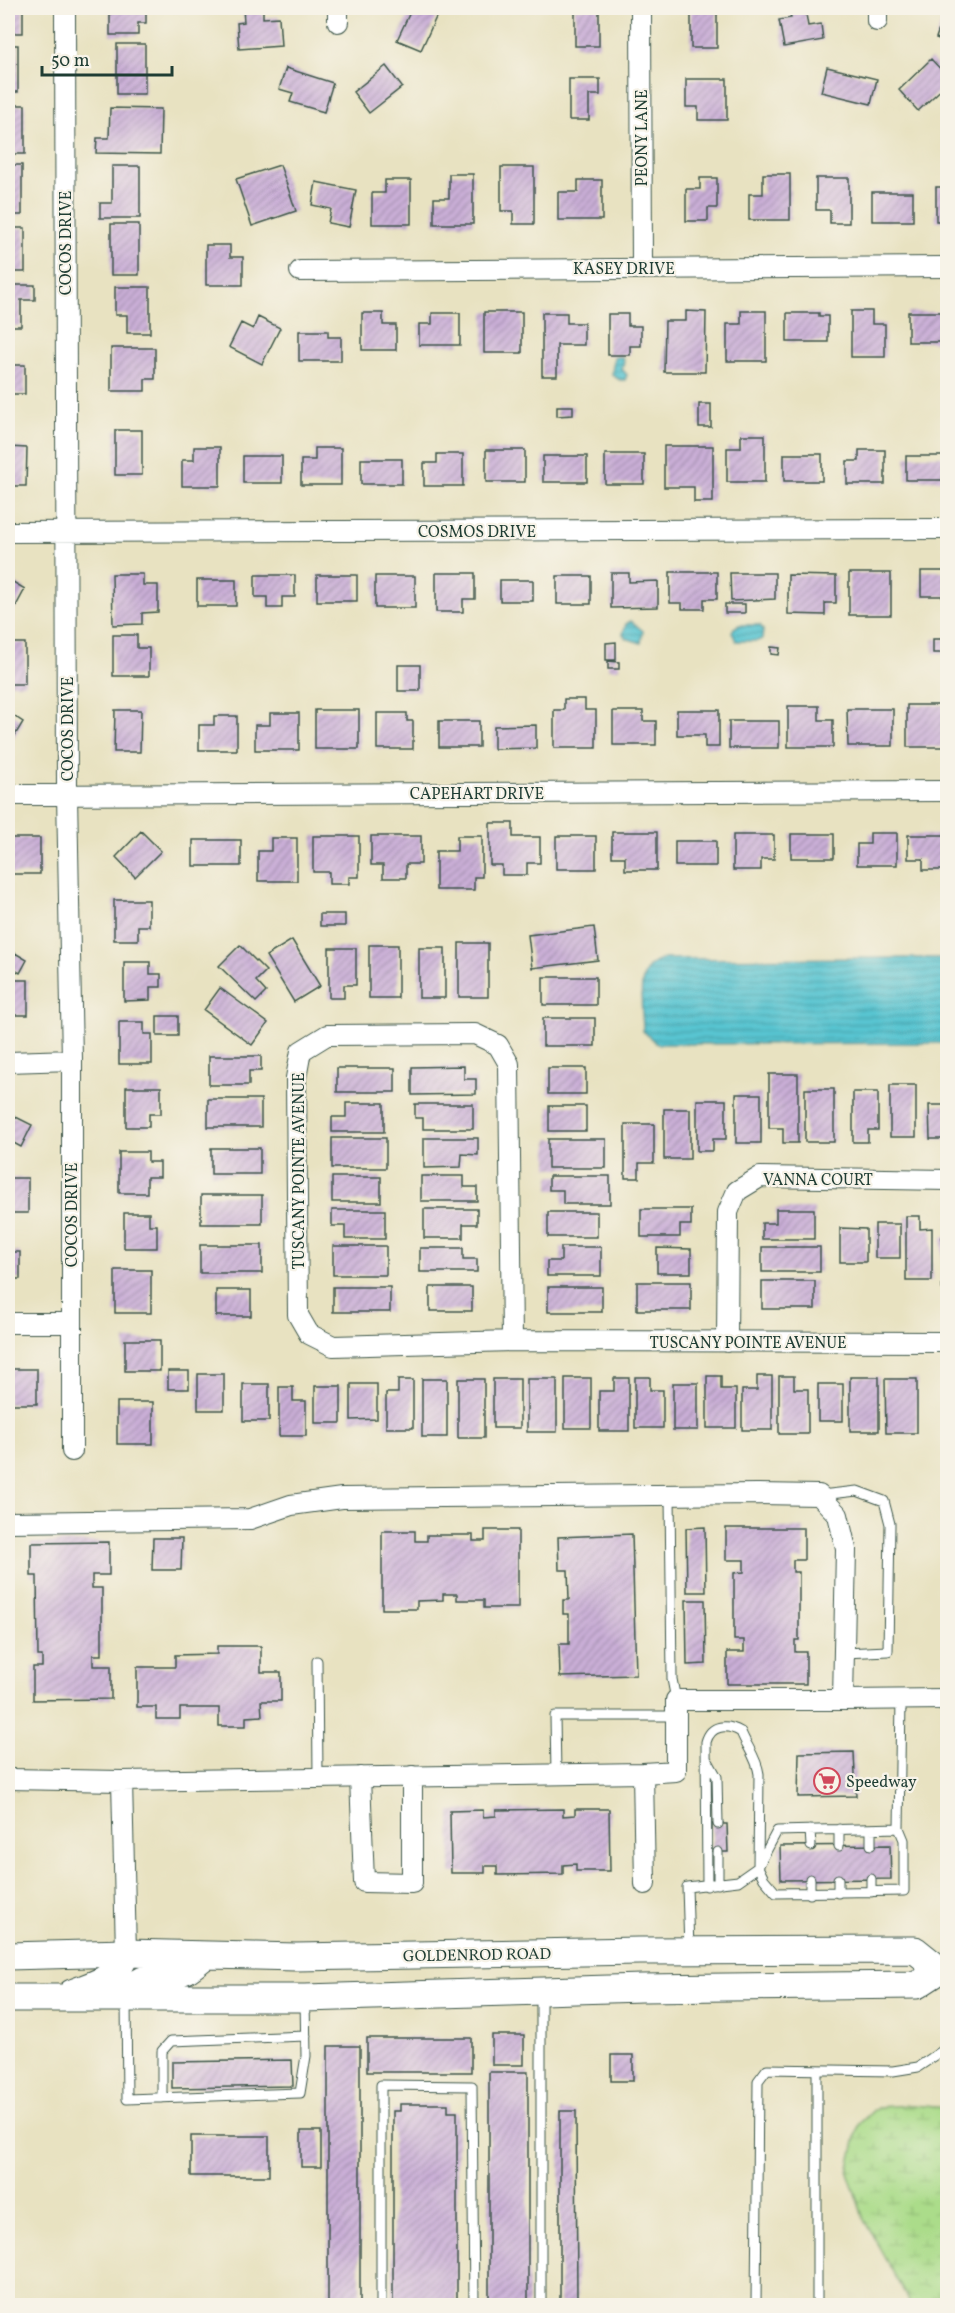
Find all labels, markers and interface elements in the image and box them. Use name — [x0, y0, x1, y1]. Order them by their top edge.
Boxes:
scale bar — [42, 39, 172, 77]
text: 50 m — [51, 49, 90, 74]
street label: PEONY LANE — [632, 90, 654, 187]
street label: COCOS DRIVE — [56, 191, 78, 295]
street label: KASEY DRIVE — [573, 259, 675, 281]
street label: COSMOS DRIVE — [418, 522, 536, 544]
street label: COCOS DRIVE — [58, 677, 80, 781]
street label: CAPEHART DRIVE — [410, 784, 544, 806]
street label: TUSCANY POINTE AVENUE — [289, 1072, 311, 1270]
street label: COCOS DRIVE — [62, 1163, 84, 1267]
street label: VANNA COURT — [763, 1170, 873, 1192]
street label: TUSCANY POINTE AVENUE — [649, 1333, 847, 1355]
supermarket icon: Speedway — [812, 1766, 842, 1796]
place label: Speedway — [846, 1772, 917, 1794]
street label: GOLDENROD ROAD — [403, 1944, 552, 1968]

